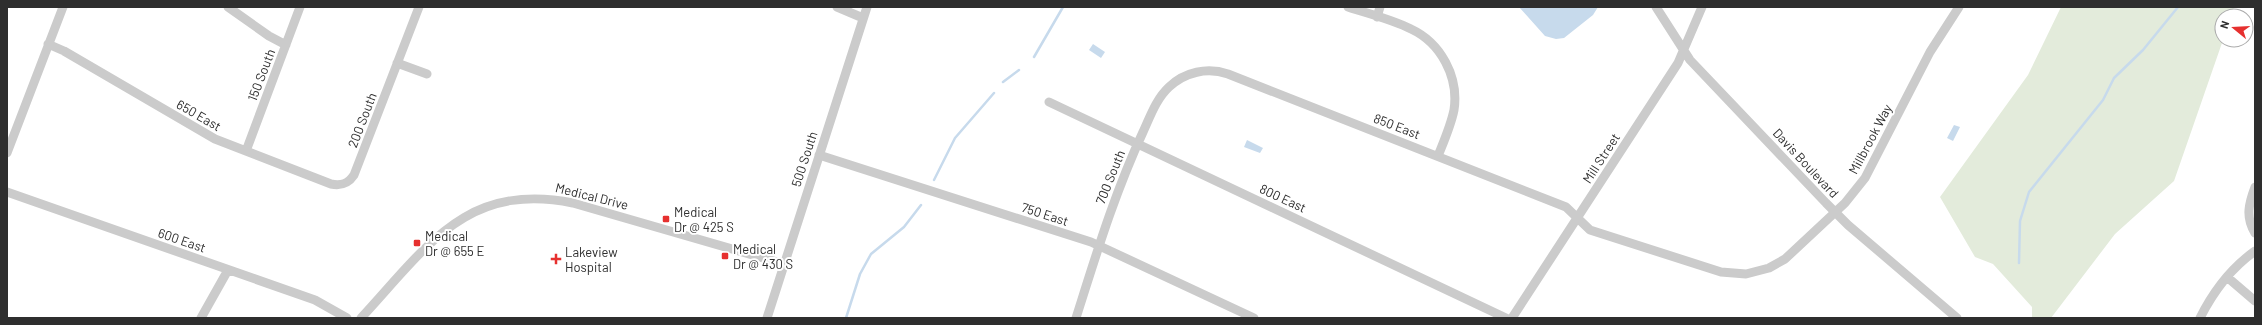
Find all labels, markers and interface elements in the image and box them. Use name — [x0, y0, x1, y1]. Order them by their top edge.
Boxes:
north arrow — [2214, 8, 2254, 48]
text: N — [2217, 19, 2231, 30]
street label: 150 South — [244, 47, 278, 103]
street label: 200 South — [344, 90, 380, 150]
street label: 650 East — [174, 96, 224, 134]
street label: Millbrook Way — [1845, 101, 1895, 177]
street label: 850 East — [1371, 110, 1423, 142]
street label: Davis Boulevard — [1770, 125, 1842, 201]
street label: 500 South — [788, 129, 820, 189]
street label: Mill Street — [1579, 130, 1623, 186]
street label: 700 South — [1092, 148, 1128, 206]
street label: Medical Drive — [554, 179, 630, 213]
street label: 800 East — [1257, 180, 1309, 216]
street label: 750 East — [1020, 199, 1070, 229]
place label: Medical Dr @ 425 S — [674, 204, 734, 235]
marker: Medical Dr @ 425 S — [661, 214, 671, 224]
street label: 600 East — [156, 224, 208, 256]
place label: Medical Dr @ 655 E — [425, 228, 484, 259]
marker: Medical Dr @ 655 E — [412, 238, 422, 248]
place label: Medical Dr @ 430 S — [733, 241, 793, 272]
place label: Lakeview Hospital — [565, 244, 618, 275]
marker: Medical Dr @ 430 S — [720, 251, 730, 261]
marker: Lakeview Hospital — [550, 253, 562, 265]

